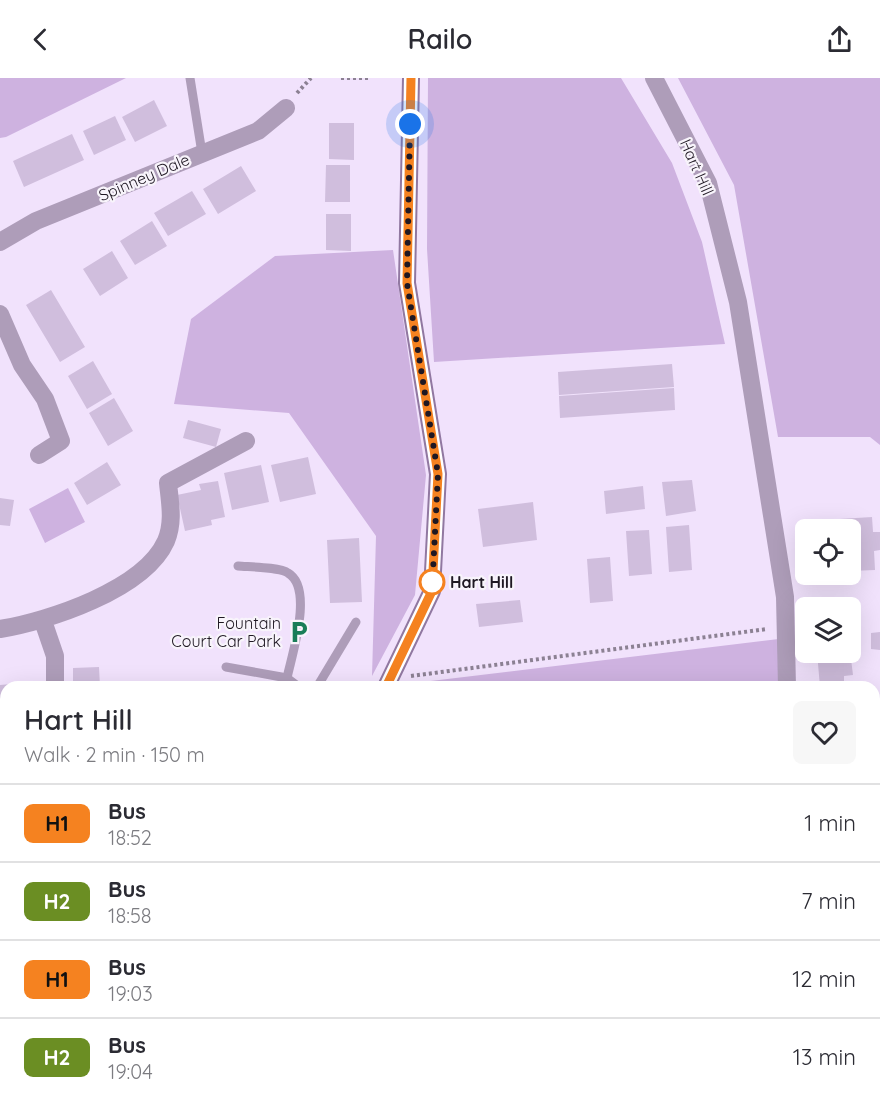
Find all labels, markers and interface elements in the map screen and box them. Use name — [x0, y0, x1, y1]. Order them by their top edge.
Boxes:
text: Railo — [408, 22, 472, 56]
icon: back — [24, 23, 57, 56]
icon: share — [823, 23, 856, 56]
your location — [395, 109, 425, 139]
street label: Hart Hill — [676, 136, 718, 198]
street label: Spinney Dale — [96, 149, 192, 205]
map controls — [795, 519, 861, 663]
button: locate — [795, 519, 861, 585]
marker: Hart Hill — [419, 569, 445, 595]
place label: Hart Hill — [450, 572, 513, 592]
button: layers — [795, 597, 861, 663]
place label: Fountain Court Car Park — [171, 613, 281, 651]
parking icon: Fountain Court Car Park — [286, 619, 312, 645]
button: heart — [793, 701, 856, 764]
text: Hart Hill — [24, 702, 133, 737]
text: Walk · 2 min · 150 m — [24, 742, 205, 767]
text: Bus — [108, 797, 146, 825]
text: 1 min — [804, 809, 856, 837]
text: H1 — [45, 810, 69, 836]
text: 18:52 — [108, 825, 152, 850]
text: Bus — [108, 875, 146, 903]
text: 7 min — [801, 887, 856, 915]
text: H2 — [43, 888, 71, 914]
text: 18:58 — [108, 903, 152, 928]
text: Bus — [108, 953, 146, 981]
text: 12 min — [792, 965, 856, 993]
text: H1 — [45, 966, 69, 992]
text: 19:03 — [108, 981, 153, 1006]
text: Bus — [108, 1031, 146, 1059]
text: 13 min — [793, 1043, 856, 1071]
text: H2 — [43, 1044, 71, 1070]
text: 19:04 — [108, 1059, 153, 1084]

